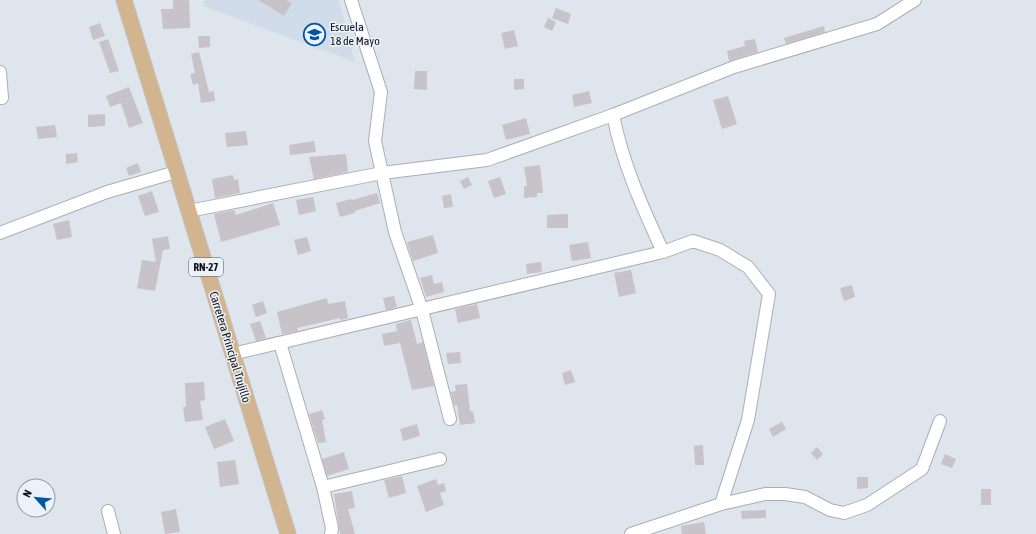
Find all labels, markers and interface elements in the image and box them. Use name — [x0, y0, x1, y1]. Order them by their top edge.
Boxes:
place label: Escuela 18 de Mayo — [330, 20, 380, 48]
school or university icon: Escuela 18 de Mayo — [301, 21, 327, 47]
road number: RN-27 — [189, 258, 223, 276]
street label: Carretera Principal Trujillo — [206, 290, 254, 405]
north arrow — [16, 478, 56, 518]
text: N — [20, 488, 34, 499]

